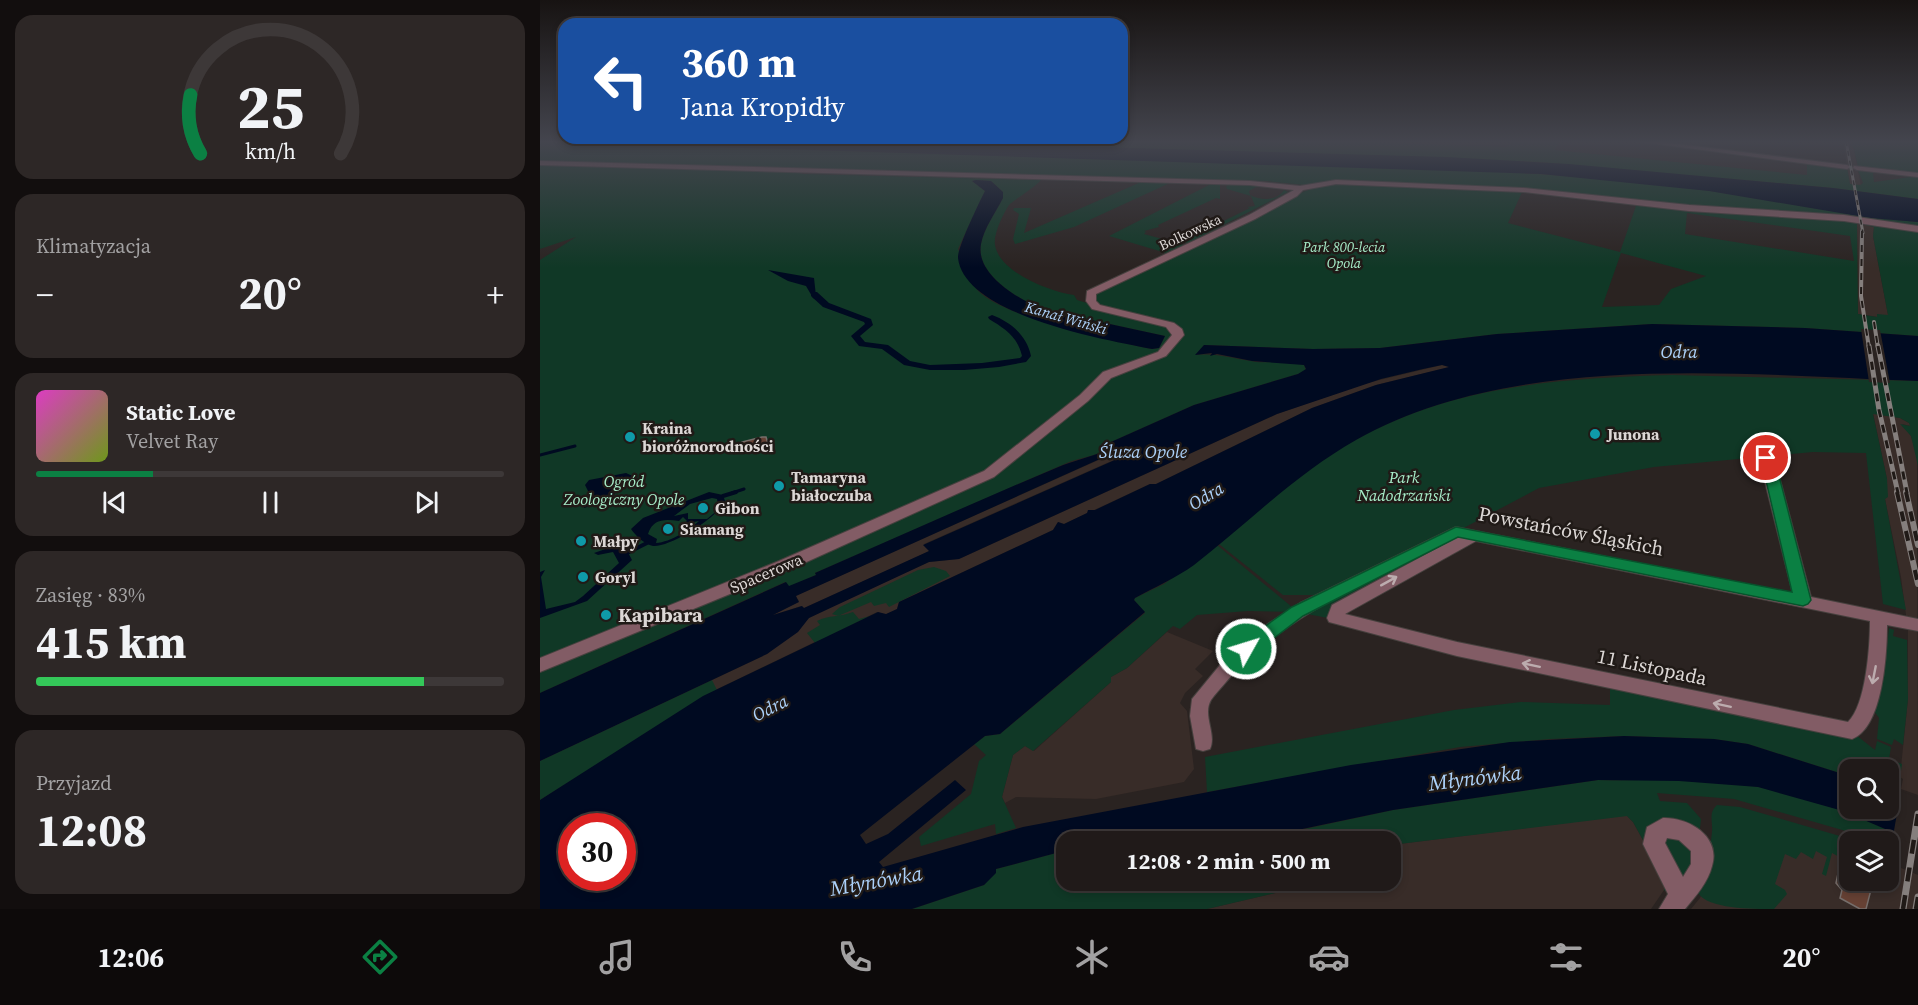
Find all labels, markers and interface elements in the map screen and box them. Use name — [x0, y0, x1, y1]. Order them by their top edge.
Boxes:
text: 360 m — [681, 33, 796, 91]
icon: left — [582, 42, 660, 120]
text: 25 — [236, 63, 304, 149]
text: Jana Kropidły — [681, 88, 845, 125]
text: km/h — [244, 137, 296, 166]
street label: Bolkowska — [1155, 208, 1225, 255]
text: Klimatyzacja — [36, 232, 151, 260]
park label: Park 800-lecia Opola — [1302, 237, 1386, 273]
text: 20° — [238, 262, 302, 324]
text: − — [36, 272, 54, 317]
text: + — [486, 272, 504, 317]
water label: Kanał Wiński — [1022, 296, 1110, 339]
water label: Odra — [1660, 339, 1698, 364]
text: Static Love — [126, 397, 236, 427]
place label: Kraina bioróżnorodności — [642, 417, 774, 457]
place label: Junona — [1606, 423, 1660, 445]
text: Velvet Ray — [126, 427, 218, 455]
marker: Junona — [1588, 427, 1602, 441]
marker: Kraina bioróżnorodności — [623, 430, 637, 444]
pin — [1740, 432, 1791, 483]
water label: Śluza Opole — [1099, 439, 1188, 464]
icon: arrive — [1749, 441, 1782, 474]
place label: Tamaryna białoczuba — [791, 466, 873, 506]
park label: Park Nadodrzański — [1356, 466, 1451, 506]
park label: Ogród Zoologiczny Opole — [563, 470, 685, 510]
water label: Odra — [1183, 475, 1229, 516]
marker: Tamaryna białoczuba — [772, 479, 786, 493]
icon: previous — [98, 486, 131, 519]
icon: pause — [254, 486, 287, 519]
icon: next — [410, 486, 443, 519]
place label: Gibon — [715, 497, 760, 519]
street label: Powstańców Śląskich — [1476, 499, 1666, 563]
marker: Gibon — [696, 501, 710, 515]
place label: Siamang — [680, 518, 744, 540]
marker: Siamang — [661, 522, 675, 536]
place label: Małpy — [593, 530, 639, 552]
marker: Małpy — [574, 534, 588, 548]
street label: Spacerowa — [726, 548, 807, 598]
place label: Goryl — [595, 566, 636, 588]
marker: Goryl — [576, 570, 590, 584]
one-way arrow — [1380, 575, 1397, 587]
text: Zasięg · 83% — [36, 581, 145, 609]
place label: Kapibara — [618, 601, 703, 629]
marker: Kapibara — [599, 608, 613, 622]
text: 415 km — [36, 611, 187, 673]
position arrow — [1214, 617, 1278, 681]
street label: 11 Listopada — [1594, 642, 1710, 692]
one-way arrow — [1521, 659, 1541, 670]
one-way arrow — [1868, 665, 1879, 684]
water label: Odra — [748, 688, 793, 727]
one-way arrow — [1712, 699, 1732, 710]
water label: Młynówka — [1426, 757, 1523, 798]
map controls — [1839, 759, 1899, 891]
button: search — [1839, 759, 1899, 819]
text: Przyjazd — [36, 769, 112, 797]
text: 12:08 — [36, 799, 147, 861]
speed limit sign: 30 — [558, 813, 636, 891]
button: layers — [1839, 831, 1899, 891]
text: 12:08 · 2 min · 500 m — [1127, 846, 1330, 876]
water label: Młynówka — [826, 858, 924, 903]
icon: directions — [359, 936, 401, 978]
icon: music — [596, 936, 638, 978]
icon: phone — [834, 936, 876, 978]
icon: climate — [1071, 936, 1113, 978]
icon: car — [1308, 936, 1350, 978]
icon: filters — [1545, 936, 1587, 978]
text: 12:06 — [98, 939, 164, 976]
text: 20° — [1782, 939, 1820, 976]

